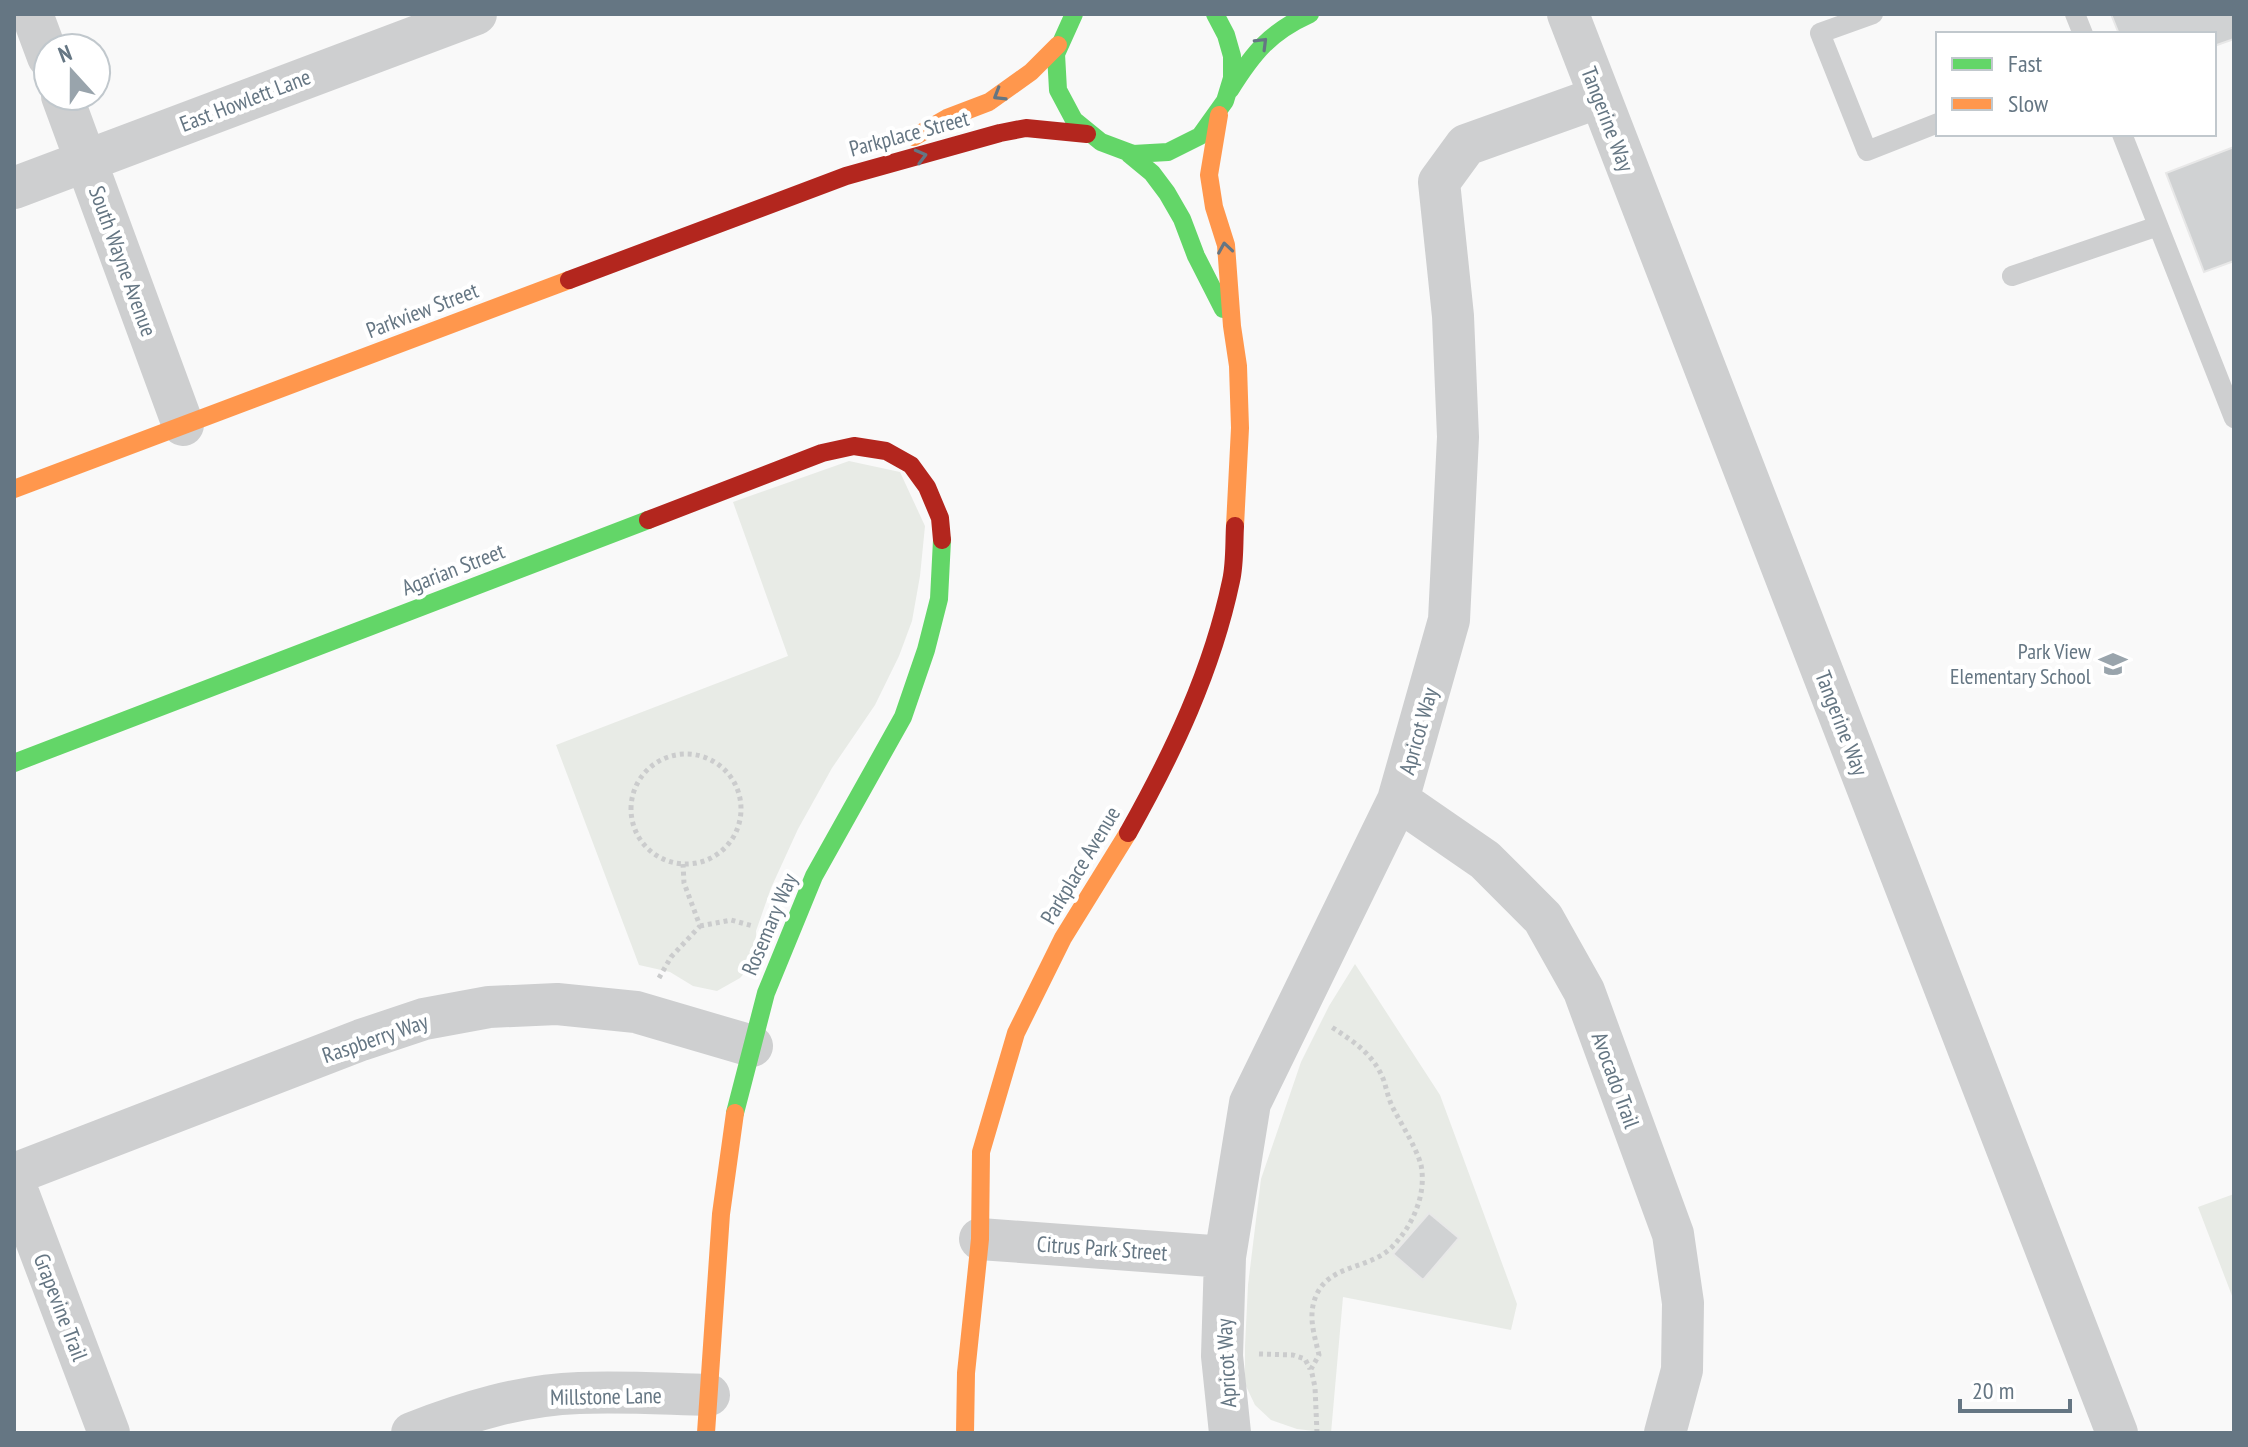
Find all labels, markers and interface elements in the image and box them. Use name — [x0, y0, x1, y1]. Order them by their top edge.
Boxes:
north arrow — [32, 32, 112, 112]
legend — [1936, 32, 2216, 136]
text: N — [54, 38, 75, 69]
one-way arrow — [1253, 38, 1267, 52]
text: Fast — [2008, 48, 2043, 79]
street label: East Howlett Lane — [176, 62, 314, 138]
street label: Tangerine Way — [1575, 63, 1641, 176]
one-way arrow — [993, 85, 1008, 101]
text: Slow — [2008, 88, 2049, 119]
street label: Parkplace Street — [846, 104, 972, 162]
one-way arrow — [914, 148, 928, 165]
street label: South Wayne Avenue — [83, 182, 163, 340]
one-way arrow — [1217, 242, 1234, 255]
street label: Parkview Street — [362, 276, 482, 344]
street label: Agarian Street — [398, 537, 508, 601]
place label: Park View Elementary School — [1950, 637, 2092, 690]
school or university icon: Park View Elementary School — [2098, 649, 2128, 679]
street label: Tangerine Way — [1809, 667, 1875, 780]
street label: Apricot Way — [1392, 684, 1444, 778]
street label: Parkplace Avenue — [1034, 801, 1126, 929]
street label: Rosemary Way — [735, 868, 803, 979]
street label: Raspberry Way — [318, 1007, 432, 1069]
street label: Avocado Trail — [1586, 1028, 1647, 1133]
street label: Citrus Park Street — [1036, 1229, 1168, 1267]
street label: Grapevine Trail — [28, 1249, 95, 1365]
street label: Apricot Way — [1210, 1317, 1242, 1408]
scale bar — [1960, 1363, 2070, 1413]
text: 20 m — [1972, 1375, 2014, 1406]
street label: Millstone Lane — [550, 1381, 662, 1411]

